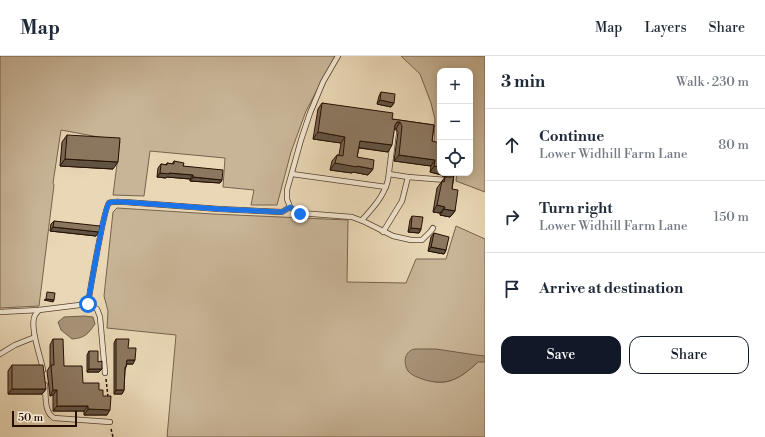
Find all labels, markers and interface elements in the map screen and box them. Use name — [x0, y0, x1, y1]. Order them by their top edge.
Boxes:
text: Map — [20, 16, 60, 40]
text: Map — [595, 19, 622, 37]
text: Layers — [644, 19, 687, 37]
text: Share — [709, 19, 745, 37]
map controls — [437, 68, 473, 176]
button: + — [437, 68, 473, 104]
text: 3 min — [501, 71, 545, 93]
text: Walk · 230 m — [676, 74, 749, 90]
button: − — [437, 104, 473, 140]
text: Continue — [539, 127, 604, 146]
icon: ahead — [501, 134, 523, 156]
text: 80 m — [718, 137, 749, 153]
button: locate — [437, 140, 473, 176]
text: Lower Widhill Farm Lane — [539, 146, 688, 162]
text: Turn right — [539, 199, 613, 218]
route end — [291, 205, 309, 223]
icon: right — [501, 206, 523, 228]
text: 150 m — [714, 209, 749, 225]
text: Lower Widhill Farm Lane — [539, 218, 688, 234]
icon: arrive — [501, 278, 523, 300]
text: Arrive at destination — [539, 279, 683, 298]
route start — [79, 295, 97, 313]
button: Save — [501, 336, 621, 374]
button: Share — [629, 336, 749, 374]
scale bar — [12, 409, 77, 428]
text: 50 m — [18, 411, 43, 425]

